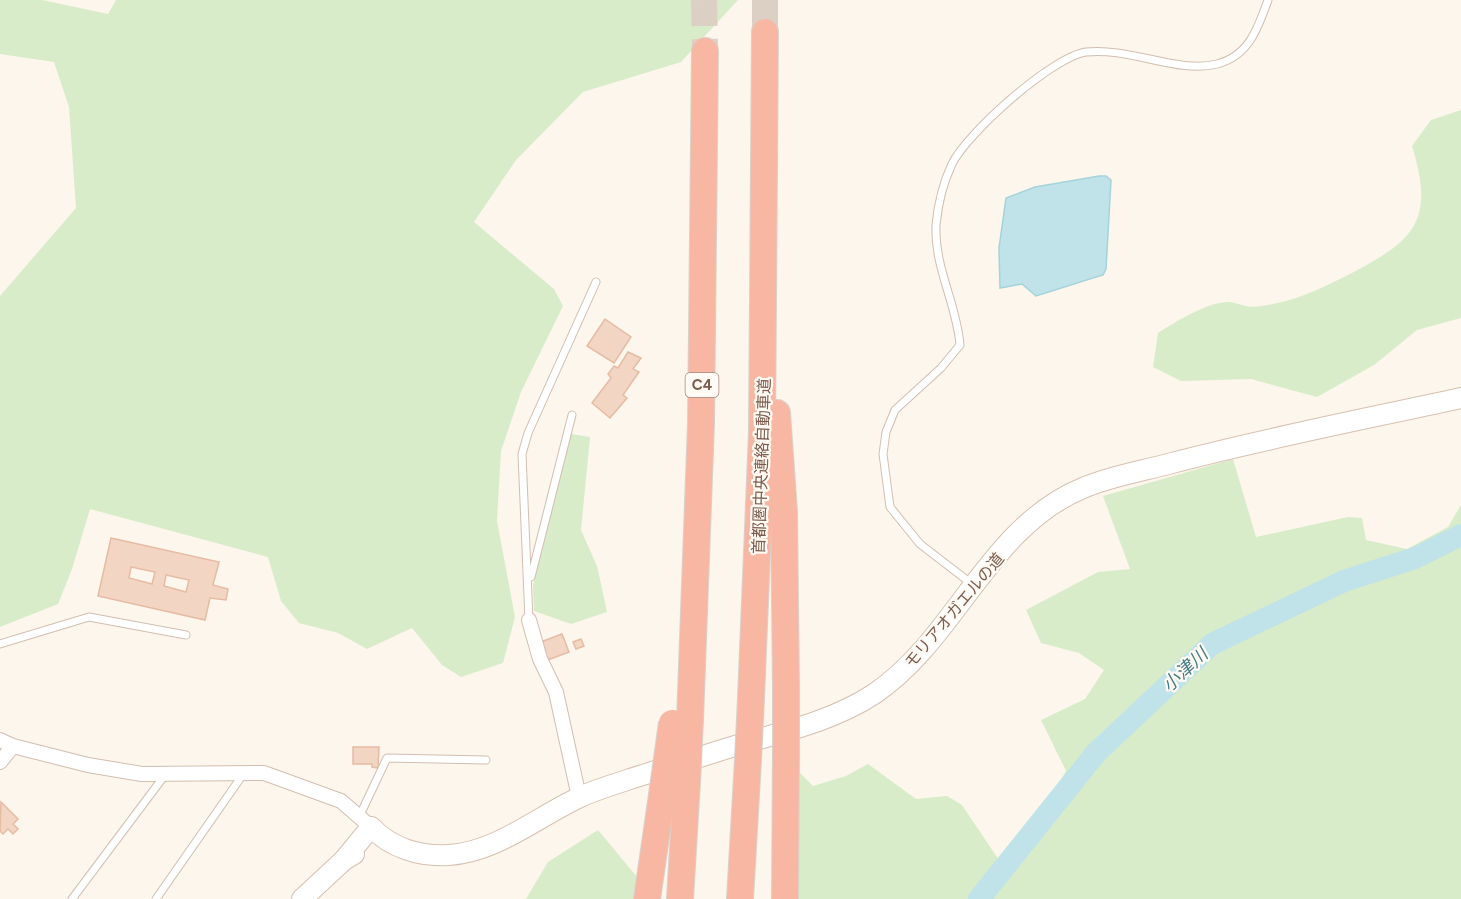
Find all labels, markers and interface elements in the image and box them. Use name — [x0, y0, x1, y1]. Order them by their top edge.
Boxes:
road number: C4 — [686, 373, 718, 397]
street label: 首都圏中央連絡自動車道 — [749, 378, 774, 554]
street label: モリアオガエルの道 — [901, 549, 1008, 672]
water label: 小津川 — [1158, 642, 1214, 696]

